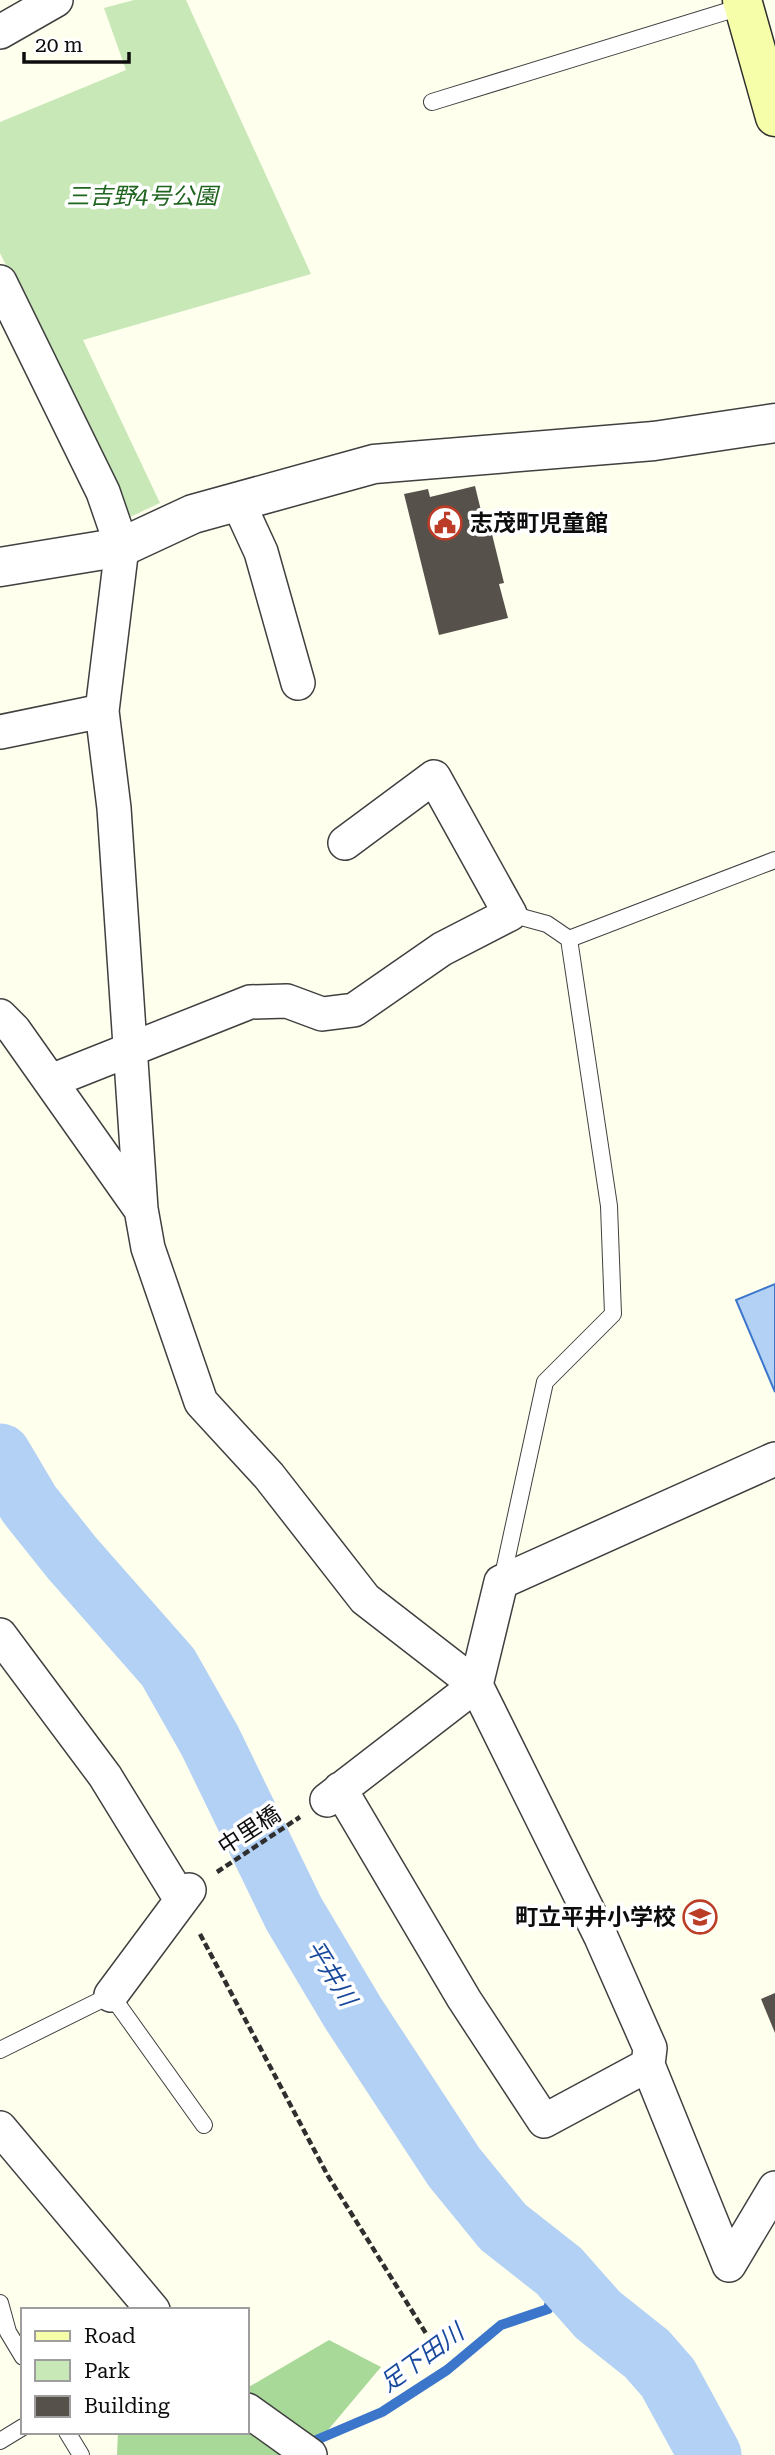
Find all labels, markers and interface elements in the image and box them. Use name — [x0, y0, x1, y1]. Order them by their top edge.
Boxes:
scale bar — [24, 21, 130, 65]
text: 20 m — [35, 33, 83, 57]
park label: 三吉野4号公園 — [67, 183, 220, 210]
public building icon: 志茂町児童館 — [426, 504, 464, 542]
place label: 志茂町児童館 — [470, 510, 608, 537]
street label: 中里橋 — [213, 1800, 286, 1861]
school or university icon: 町立平井小学校 — [681, 1898, 719, 1936]
place label: 町立平井小学校 — [515, 1904, 676, 1931]
water label: 平井川 — [300, 1935, 364, 2013]
legend — [21, 2308, 248, 2434]
water label: 足下田川 — [375, 2317, 471, 2398]
text: Road — [84, 2324, 136, 2348]
text: Park — [84, 2359, 130, 2383]
text: Building — [84, 2394, 170, 2418]

